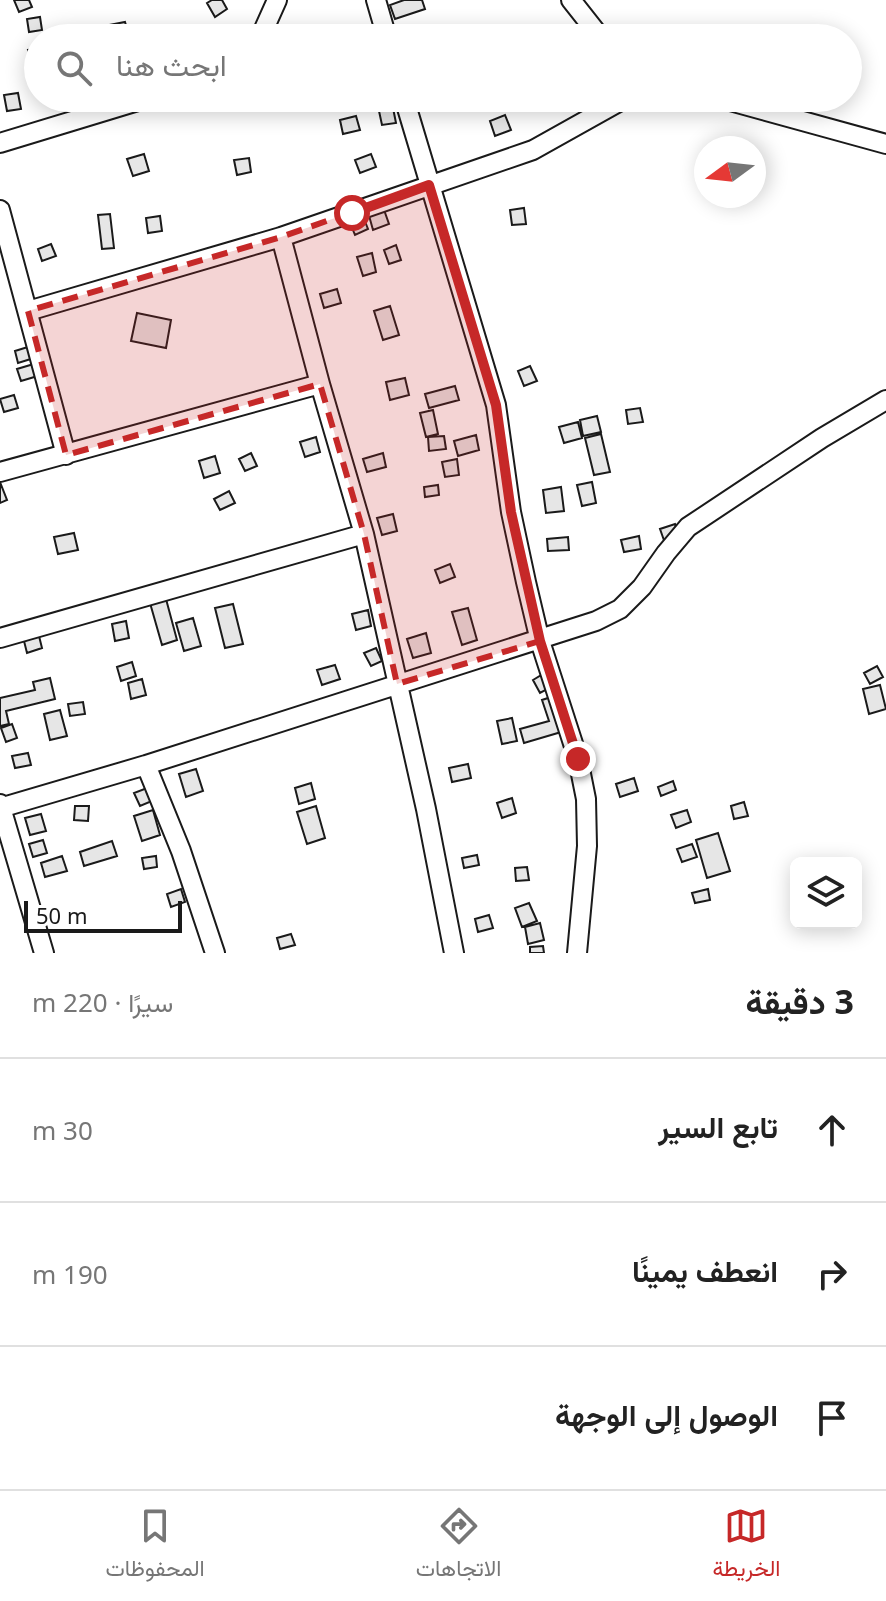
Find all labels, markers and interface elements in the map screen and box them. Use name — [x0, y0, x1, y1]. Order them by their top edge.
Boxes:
search box — [24, 24, 862, 112]
text: ابحث هنا — [116, 44, 227, 85]
icon: search — [52, 46, 96, 90]
north arrow — [694, 136, 766, 208]
route start — [334, 195, 370, 231]
route end — [560, 741, 596, 777]
map controls — [790, 857, 862, 929]
button: layers — [790, 857, 862, 929]
scale bar — [24, 897, 182, 933]
text: 50 m — [36, 900, 87, 930]
text: 3 دقيقة — [746, 978, 854, 1024]
text: سيرًا · 220 m — [32, 984, 173, 1020]
text: تابع السير — [658, 1106, 778, 1147]
icon: ahead — [810, 1108, 854, 1152]
text: 30 m — [32, 1112, 93, 1148]
text: انعطف يمينًا — [632, 1250, 778, 1291]
icon: right — [810, 1252, 854, 1296]
text: 190 m — [32, 1256, 108, 1292]
text: الوصول إلى الوجهة — [555, 1394, 778, 1435]
icon: arrive — [810, 1396, 854, 1440]
tab: المحفوظات — [106, 1504, 205, 1588]
tab: الاتجاهات — [416, 1504, 501, 1588]
tab: الخريطة — [712, 1504, 780, 1588]

